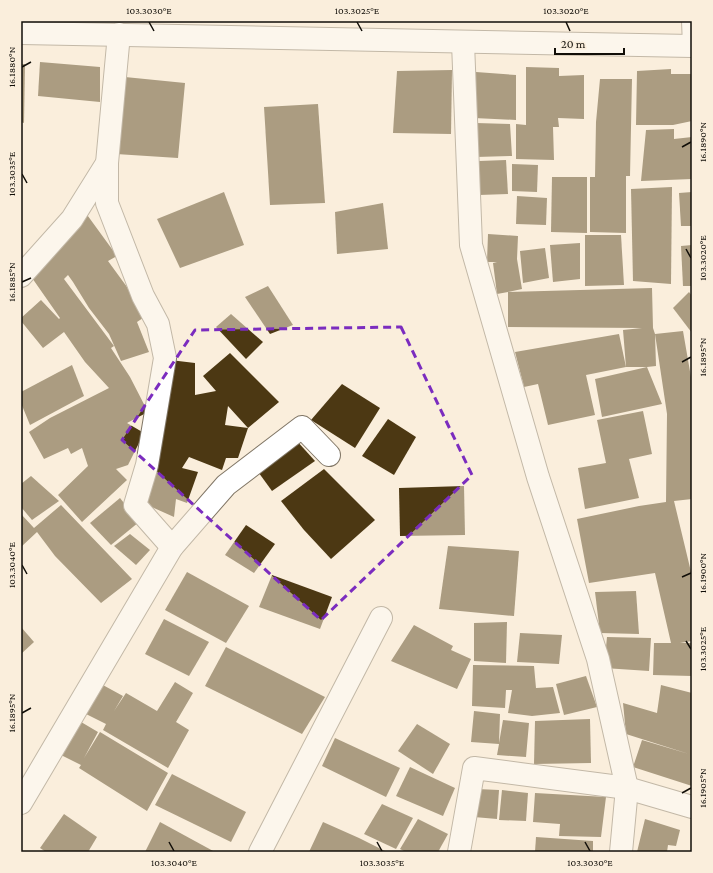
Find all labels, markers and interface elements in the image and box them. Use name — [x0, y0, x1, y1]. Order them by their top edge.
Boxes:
text: 103.3030°E — [126, 5, 172, 16]
text: 103.3025°E — [335, 5, 380, 16]
text: 103.3020°E — [543, 5, 589, 16]
scale bar — [555, 30, 624, 56]
text: 20 m — [561, 37, 586, 51]
text: 16.1880°N — [6, 46, 17, 87]
text: 16.1890°N — [697, 122, 708, 162]
text: 103.3035°E — [6, 151, 17, 196]
text: 103.3020°E — [697, 235, 708, 281]
text: 16.1885°N — [6, 262, 17, 302]
text: 16.1895°N — [697, 337, 708, 376]
text: 103.3040°E — [6, 541, 17, 588]
text: 16.1900°N — [697, 552, 708, 593]
text: 103.3025°E — [697, 626, 708, 671]
text: 16.1895°N — [6, 693, 17, 732]
text: 16.1905°N — [697, 768, 708, 808]
text: 103.3040°E — [151, 857, 198, 868]
text: 103.3035°E — [360, 857, 405, 868]
text: 103.3030°E — [567, 857, 613, 868]

